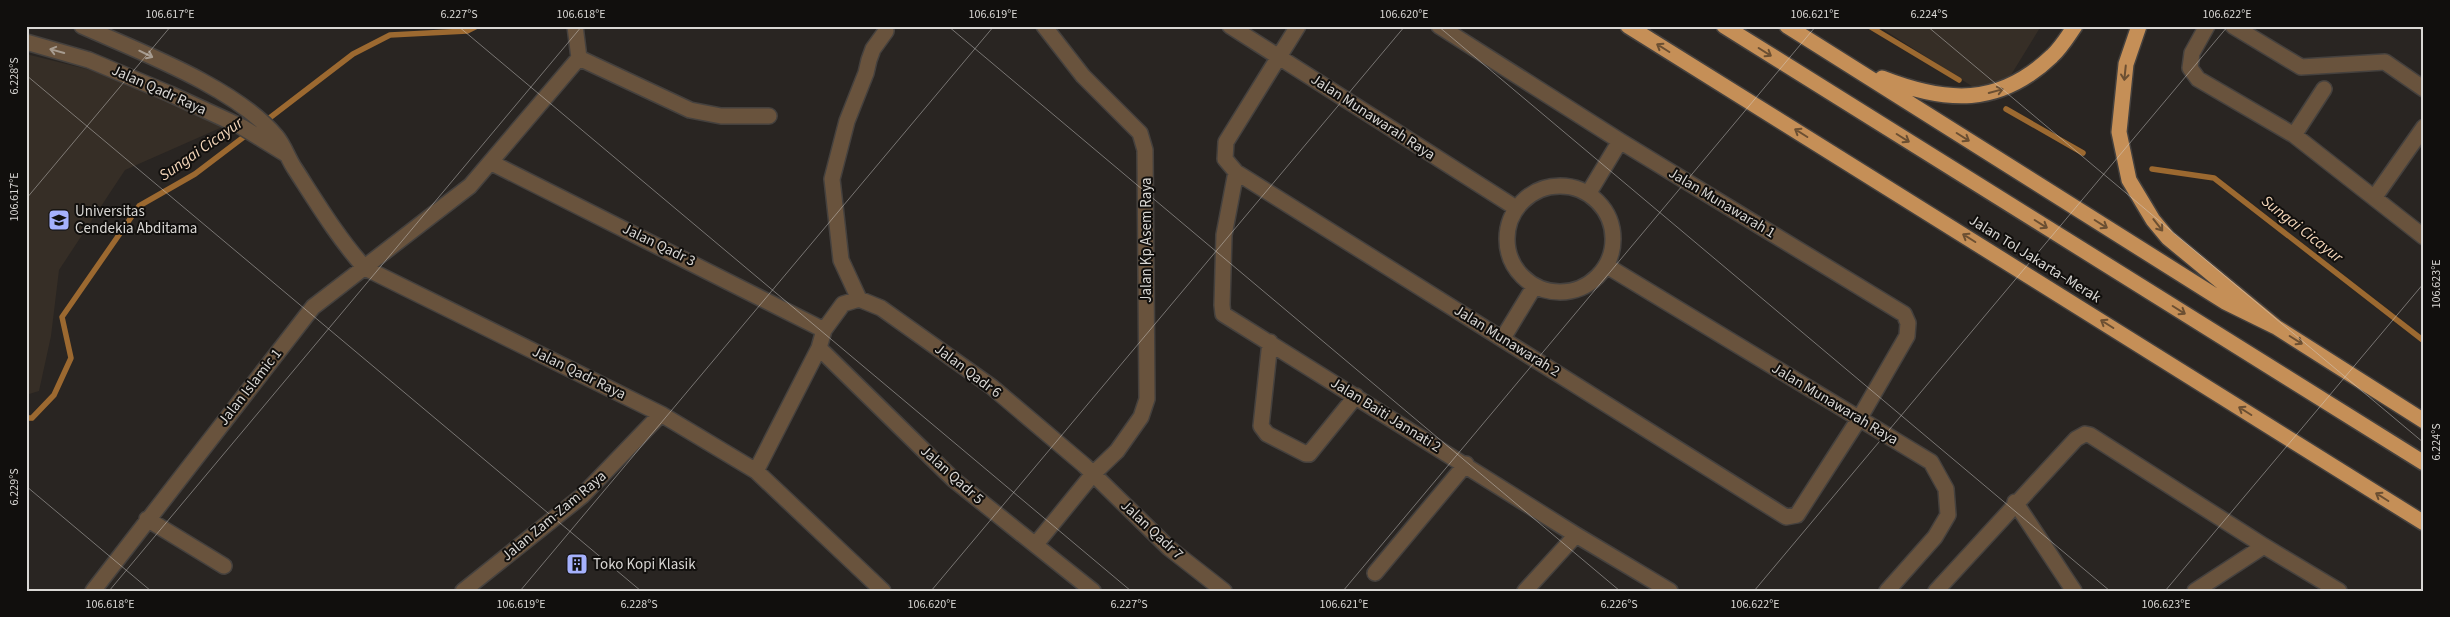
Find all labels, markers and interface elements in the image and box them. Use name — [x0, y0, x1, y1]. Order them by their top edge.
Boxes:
text: 106.617°E — [145, 6, 195, 23]
text: 6.227°S — [440, 6, 478, 23]
text: 106.618°E — [556, 6, 606, 23]
text: 106.619°E — [968, 6, 1018, 23]
text: 106.620°E — [1379, 6, 1429, 23]
text: 106.621°E — [1790, 6, 1840, 23]
text: 6.224°S — [1910, 6, 1948, 23]
text: 106.622°E — [2202, 6, 2252, 23]
one-way arrow — [1656, 42, 1670, 52]
one-way arrow — [50, 46, 66, 56]
one-way arrow — [1758, 47, 1772, 57]
one-way arrow — [138, 50, 153, 59]
text: 6.228°S — [6, 57, 23, 95]
street label: Jalan Qadr Raya — [108, 60, 210, 120]
one-way arrow — [2120, 65, 2130, 81]
street label: Jalan Munawarah Raya — [1307, 69, 1439, 165]
one-way arrow — [1987, 86, 2003, 95]
water label: Sungai Cicayur — [155, 111, 249, 186]
one-way arrow — [1794, 128, 1808, 138]
one-way arrow — [1896, 133, 1910, 143]
one-way arrow — [1956, 133, 1970, 143]
street label: Jalan Munawarah 1 — [1665, 163, 1779, 243]
text: 106.617°E — [6, 172, 23, 222]
street label: Jalan Kp Asem Raya — [1136, 177, 1157, 303]
water label: Sungai Cicayur — [2257, 190, 2349, 269]
place label: Universitas Cendekia Abditama — [75, 201, 197, 239]
school or university icon: Universitas Cendekia Abditama — [47, 208, 71, 232]
street label: Jalan Tol Jakarta–Merak — [1965, 210, 2105, 308]
street label: Jalan Qadr 3 — [619, 218, 699, 272]
one-way arrow — [2152, 218, 2163, 231]
one-way arrow — [2034, 219, 2048, 229]
one-way arrow — [2093, 219, 2107, 229]
one-way arrow — [1963, 233, 1977, 243]
text: 106.623°E — [2428, 259, 2445, 309]
street label: Jalan Munawarah 2 — [1450, 300, 1564, 382]
one-way arrow — [2171, 305, 2185, 315]
one-way arrow — [2100, 319, 2114, 330]
one-way arrow — [2289, 334, 2303, 345]
street label: Jalan Qadr 6 — [930, 339, 1006, 403]
street label: Jalan Qadr Raya — [529, 341, 629, 405]
street label: Jalan Islamic 1 — [213, 344, 287, 430]
street label: Jalan Munawarah Raya — [1768, 358, 1902, 450]
street label: Jalan Baiti Jannati 2 — [1327, 372, 1445, 458]
one-way arrow — [2238, 405, 2252, 415]
text: 6.224°S — [2428, 423, 2445, 461]
street label: Jalan Qadr 5 — [916, 441, 988, 509]
street label: Jalan Zam-Zam Raya — [497, 466, 611, 566]
text: 6.229°S — [6, 468, 23, 506]
one-way arrow — [2376, 492, 2390, 502]
street label: Jalan Qadr 7 — [1116, 495, 1188, 565]
building icon: Toko Kopi Klasik — [565, 552, 589, 576]
place label: Toko Kopi Klasik — [593, 554, 696, 575]
text: 106.618°E — [85, 596, 135, 613]
text: 106.619°E — [496, 596, 546, 613]
text: 6.228°S — [620, 596, 658, 613]
text: 106.620°E — [907, 596, 957, 613]
text: 6.227°S — [1110, 596, 1148, 613]
text: 106.621°E — [1319, 596, 1369, 613]
text: 6.226°S — [1600, 596, 1638, 613]
text: 106.622°E — [1730, 596, 1780, 613]
text: 106.623°E — [2141, 596, 2191, 613]

